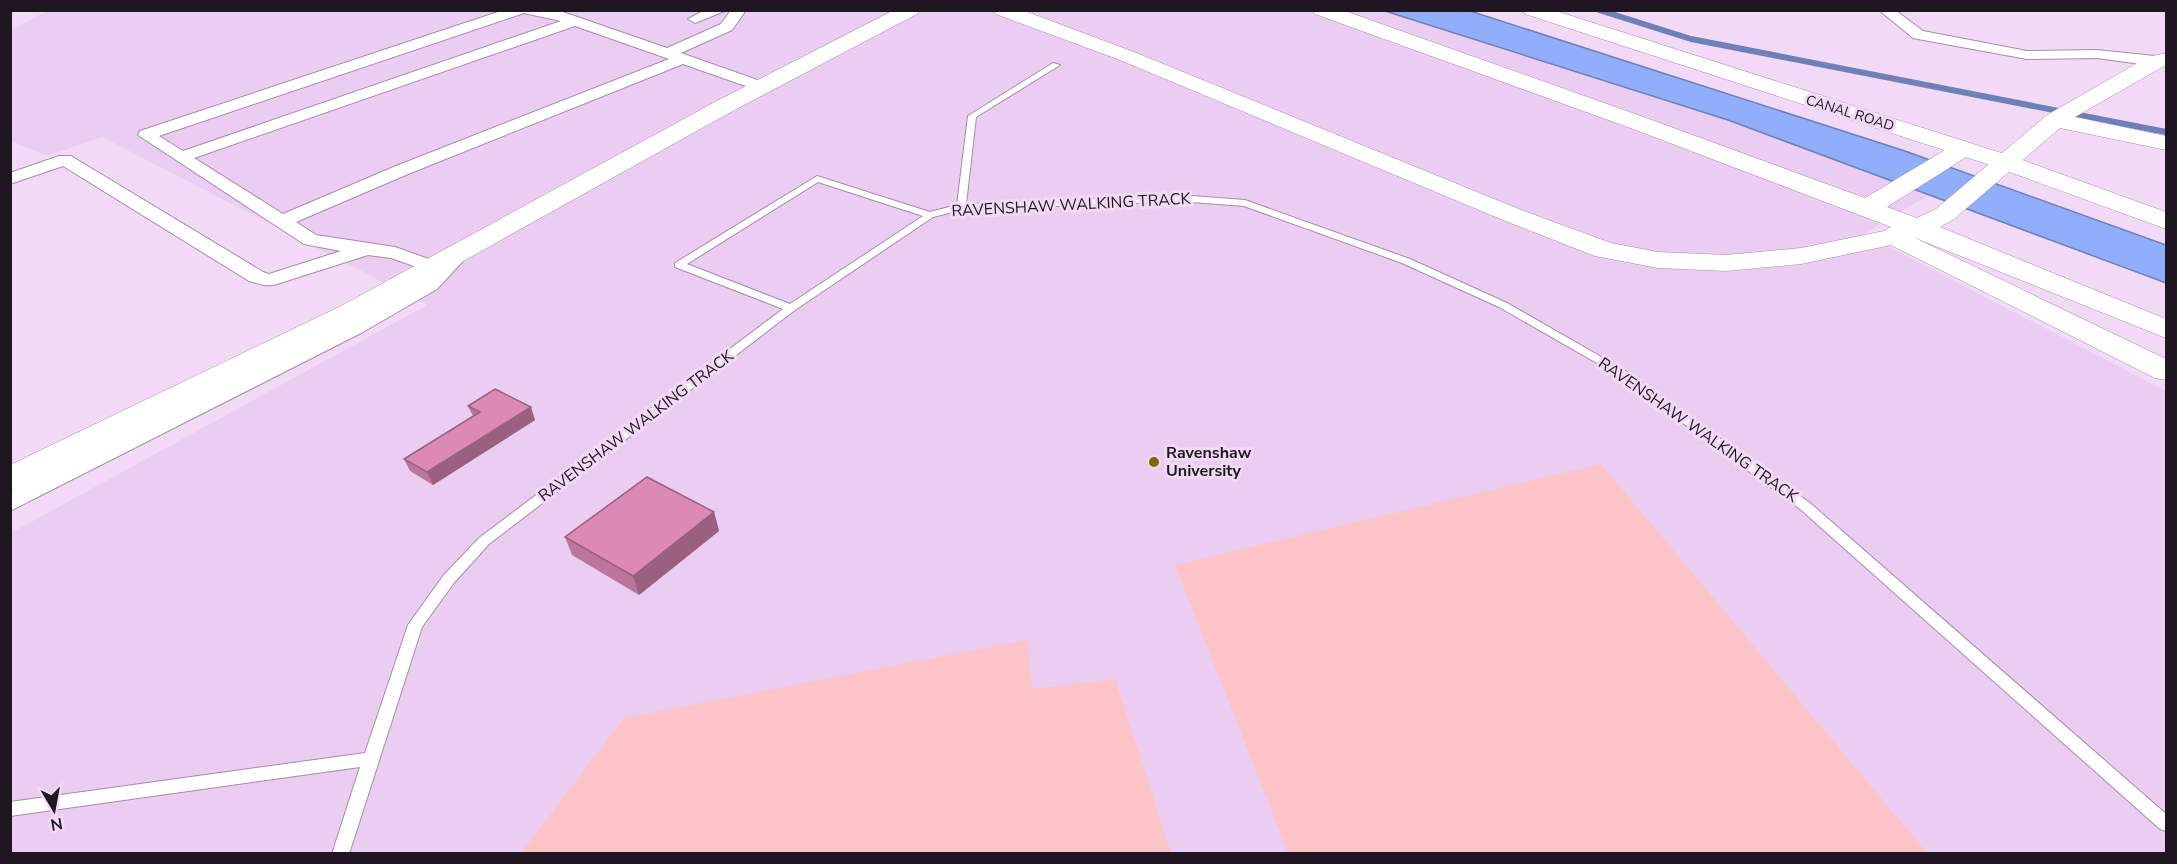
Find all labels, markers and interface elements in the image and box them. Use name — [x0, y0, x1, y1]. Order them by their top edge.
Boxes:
street label: CANAL ROAD — [1803, 91, 1897, 135]
street label: RAVENSHAW WALKING TRACK — [951, 188, 1192, 222]
street label: RAVENSHAW WALKING TRACK — [534, 345, 739, 507]
street label: RAVENSHAW WALKING TRACK — [1594, 352, 1803, 508]
place label: Ravenshaw University — [1166, 442, 1252, 482]
marker: Ravenshaw University — [1147, 455, 1161, 469]
north arrow — [24, 780, 84, 840]
text: N — [49, 812, 64, 836]

